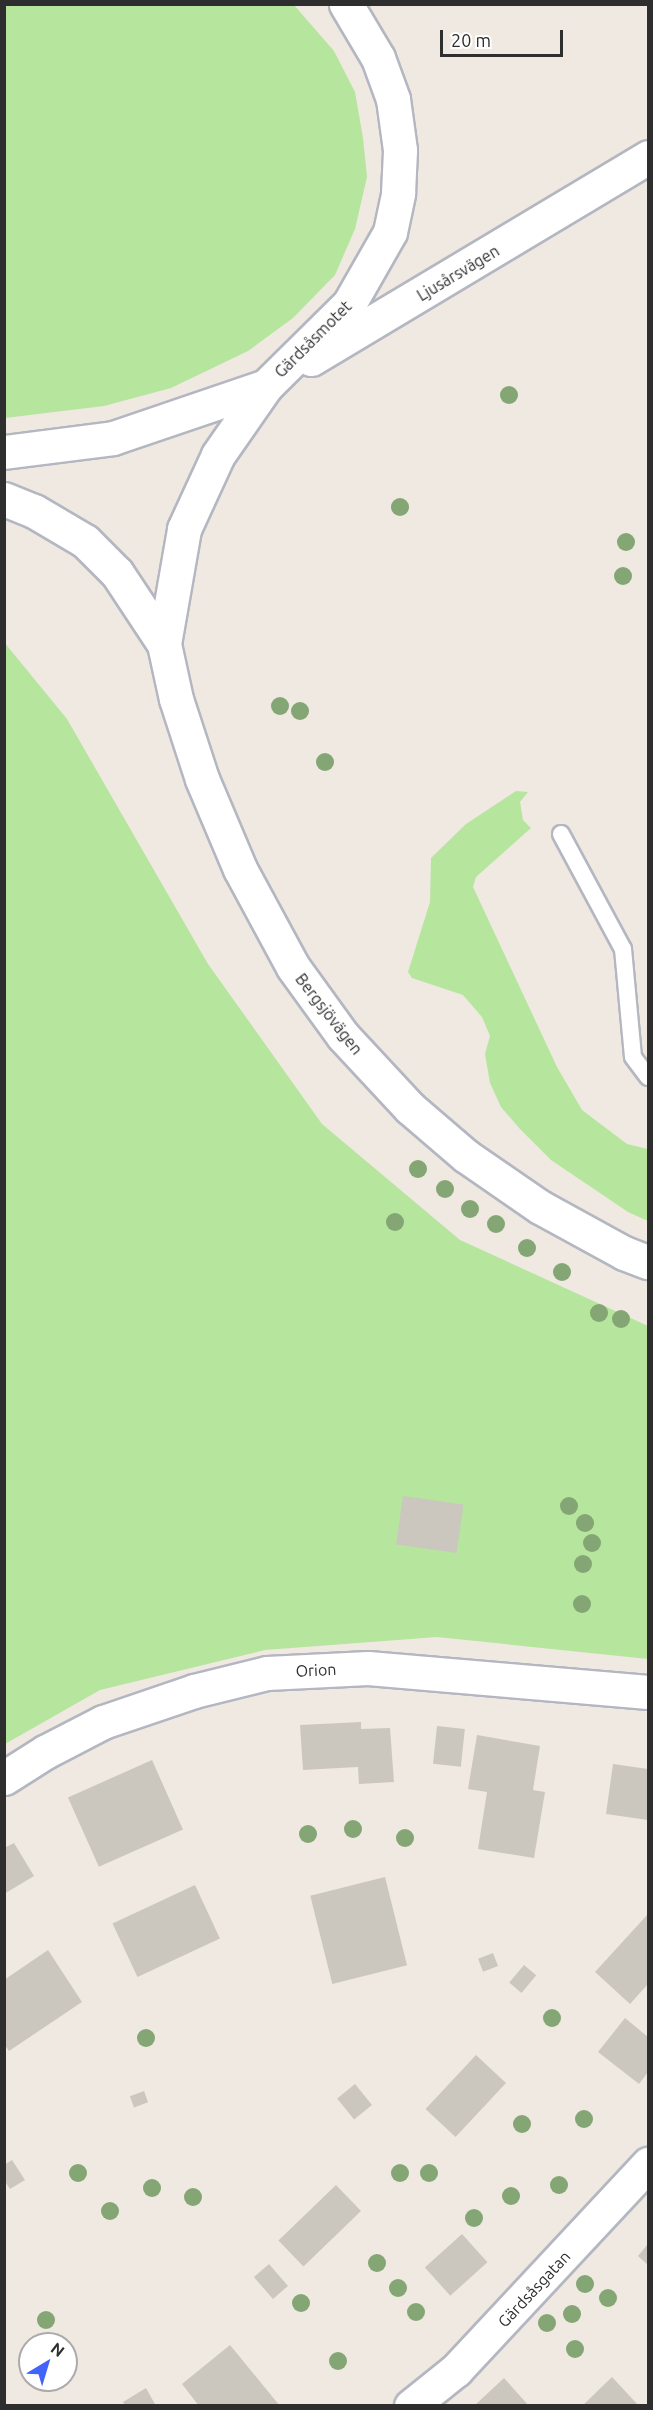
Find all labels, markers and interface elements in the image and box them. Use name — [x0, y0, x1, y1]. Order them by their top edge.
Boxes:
scale bar — [443, 18, 566, 56]
text: 20 m — [451, 30, 491, 50]
street label: Ljusårsvägen — [413, 241, 503, 305]
street label: Gärdsåsmotet — [271, 297, 355, 381]
street label: Bergsjövägen — [291, 970, 367, 1058]
street label: Orion — [295, 1659, 337, 1681]
street label: Gärdsåsgatan — [494, 2247, 574, 2331]
north arrow — [18, 2332, 78, 2392]
text: N — [48, 2339, 68, 2360]

